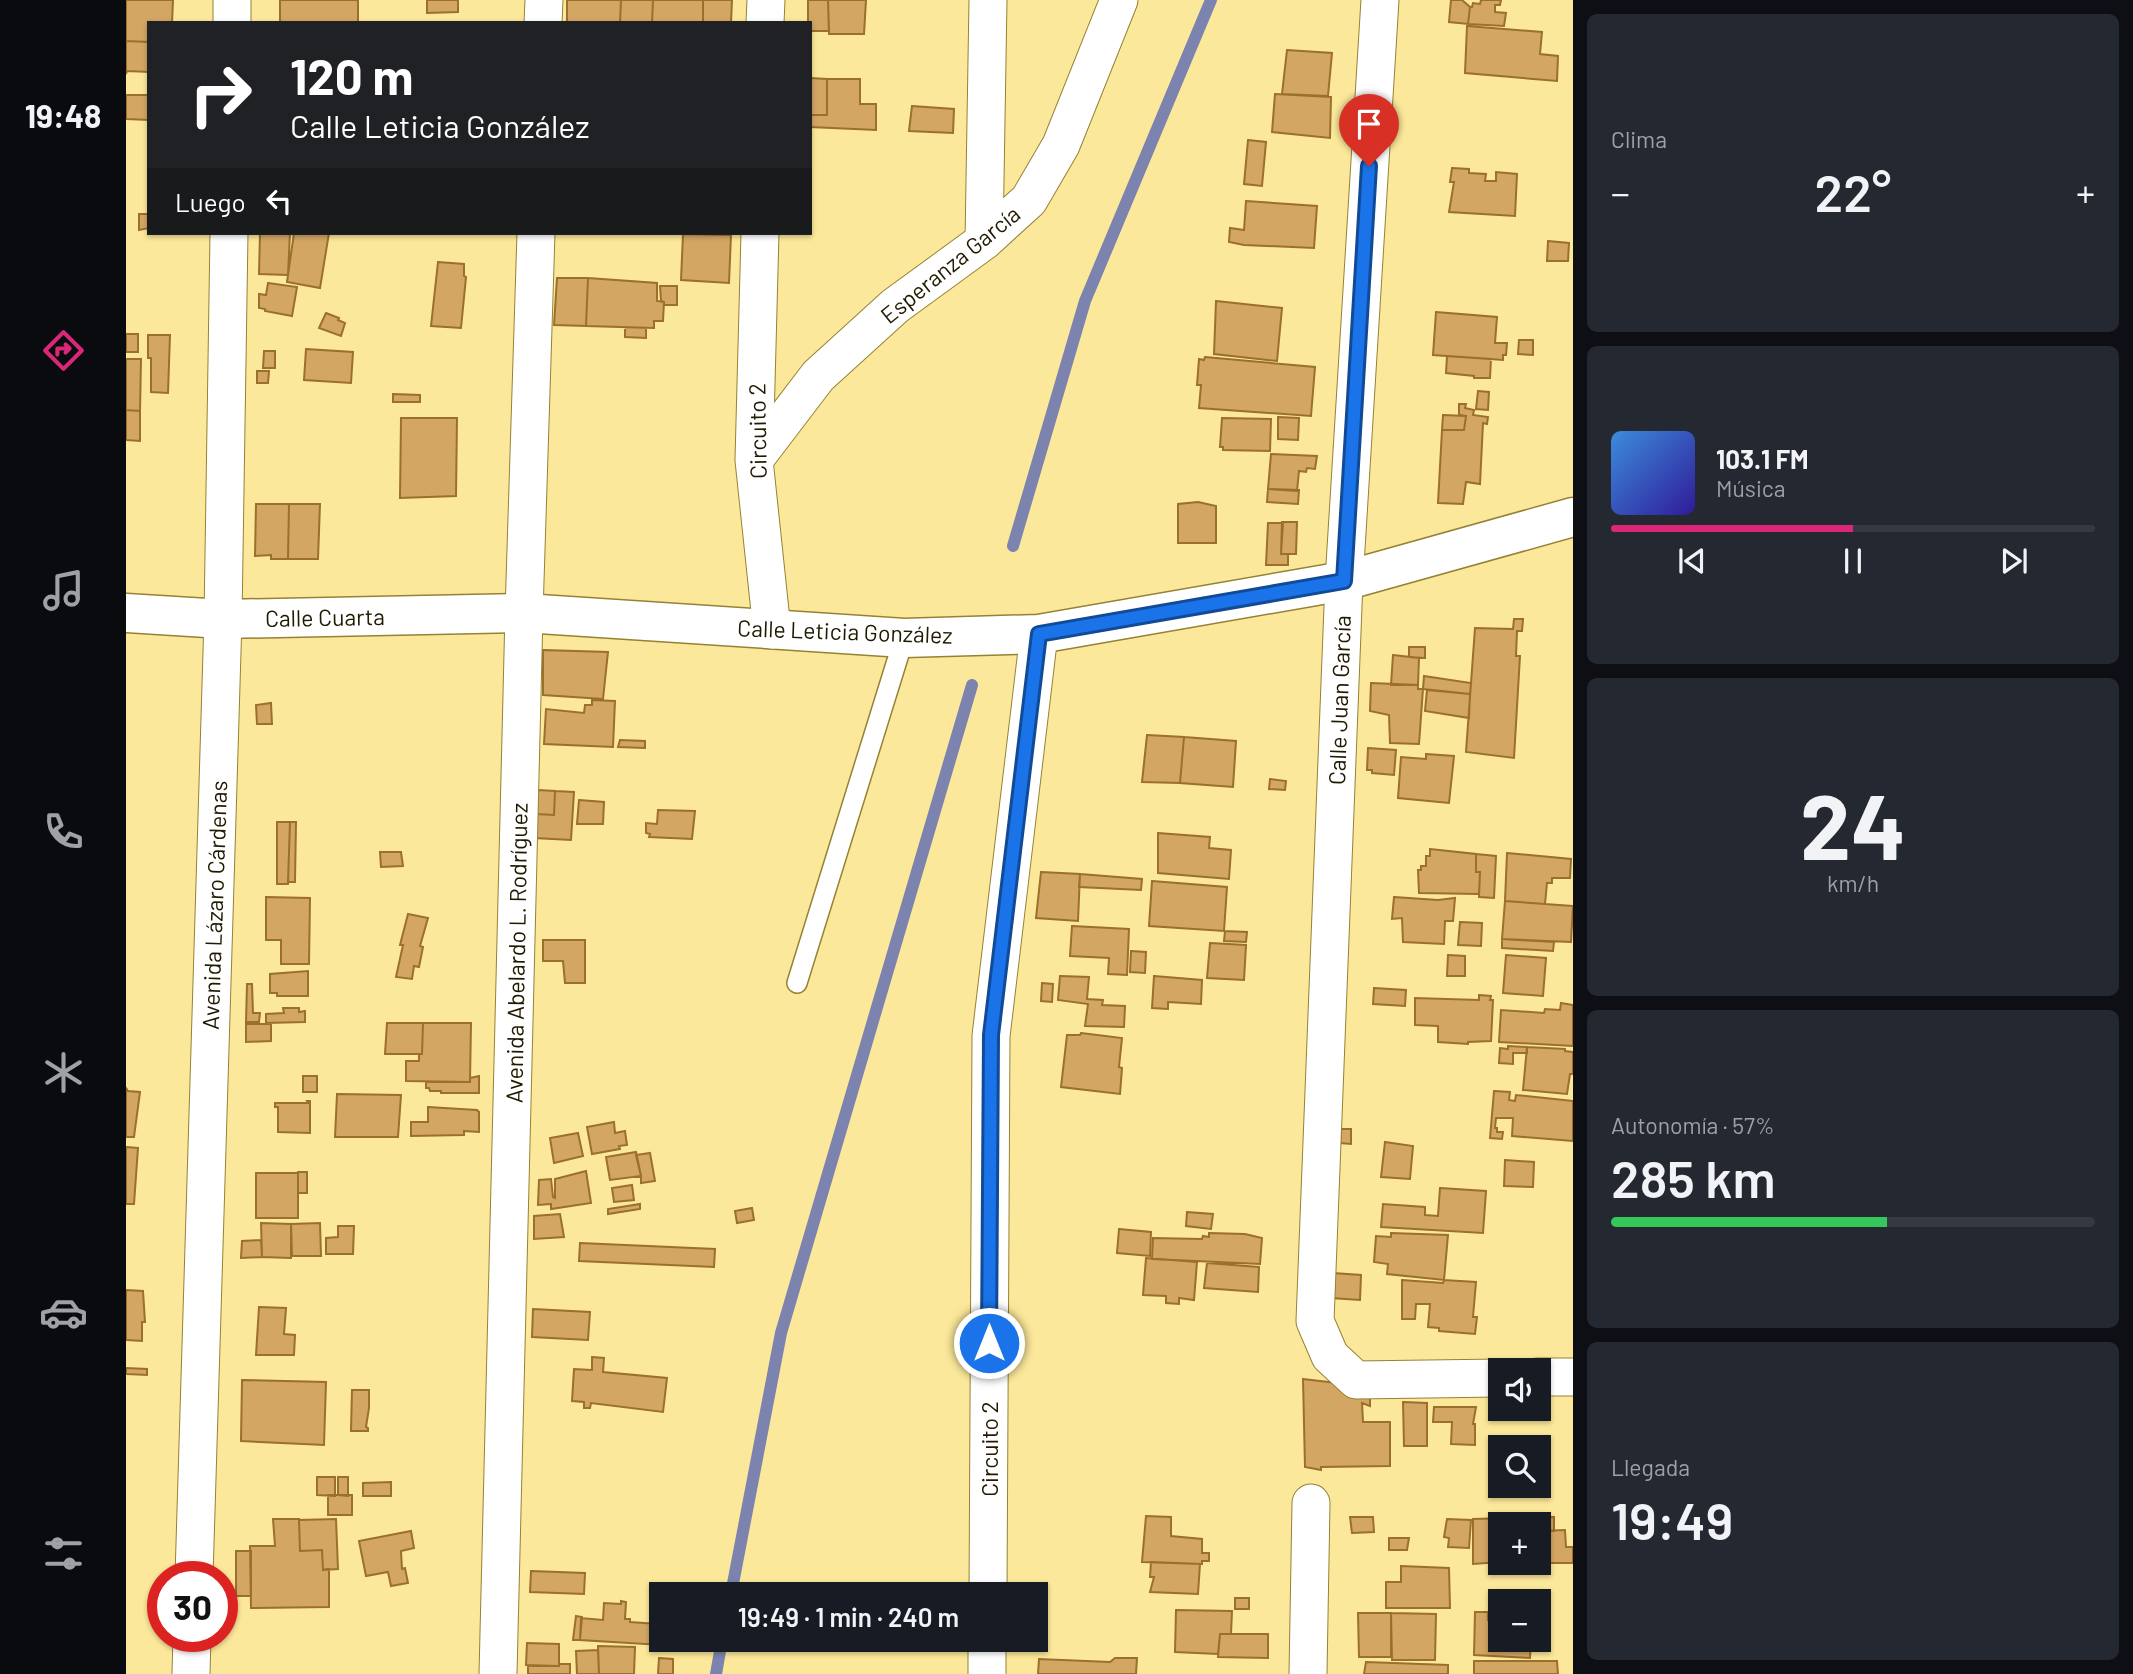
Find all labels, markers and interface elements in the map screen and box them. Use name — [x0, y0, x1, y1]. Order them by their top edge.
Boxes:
text: 120 m — [290, 46, 413, 105]
icon: right — [175, 49, 266, 140]
pin — [1339, 94, 1399, 166]
text: 19:48 — [25, 96, 101, 134]
icon: arrive — [1350, 105, 1388, 143]
text: Calle Leticia González — [290, 106, 590, 144]
text: Clima — [1611, 125, 1667, 153]
text: 22° — [1815, 160, 1891, 222]
text: − — [1611, 169, 1630, 215]
text: + — [2076, 169, 2095, 215]
icon: left — [260, 182, 298, 220]
text: Luego — [175, 186, 246, 217]
street label: Esperanza García — [875, 199, 1025, 329]
icon: directions — [39, 326, 88, 375]
street label: Circuito 2 — [742, 383, 772, 479]
text: 103.1 FM — [1716, 443, 1809, 474]
text: Música — [1716, 474, 1785, 502]
icon: previous — [1673, 542, 1711, 580]
icon: pause — [1834, 542, 1872, 580]
icon: next — [1995, 542, 2033, 580]
icon: music — [39, 566, 88, 615]
street label: Calle Cuarta — [265, 602, 385, 632]
street label: Calle Leticia González — [737, 613, 953, 649]
street label: Calle Juan García — [1322, 615, 1356, 785]
text: 24 — [1800, 769, 1906, 878]
street label: Avenida Lázaro Cárdenas — [196, 780, 232, 1030]
street label: Avenida Abelardo L. Rodríguez — [499, 803, 533, 1103]
icon: phone — [39, 807, 88, 856]
text: km/h — [1827, 869, 1879, 897]
icon: climate — [39, 1048, 88, 1097]
text: Autonomía · 57% — [1611, 1111, 1775, 1139]
text: 285 km — [1611, 1146, 1776, 1208]
icon: car — [39, 1288, 88, 1337]
position arrow — [952, 1306, 1026, 1380]
map controls — [1488, 1358, 1551, 1652]
button: sound — [1488, 1358, 1551, 1421]
street label: Circuito 2 — [975, 1401, 1003, 1497]
button: search — [1488, 1435, 1551, 1498]
text: Llegada — [1611, 1453, 1690, 1481]
text: 19:49 — [1611, 1488, 1733, 1550]
button: + — [1488, 1512, 1551, 1575]
icon: filters — [39, 1529, 88, 1578]
speed limit sign: 30 — [147, 1561, 238, 1652]
button: − — [1488, 1589, 1551, 1652]
text: 19:49 · 1 min · 240 m — [738, 1601, 959, 1632]

